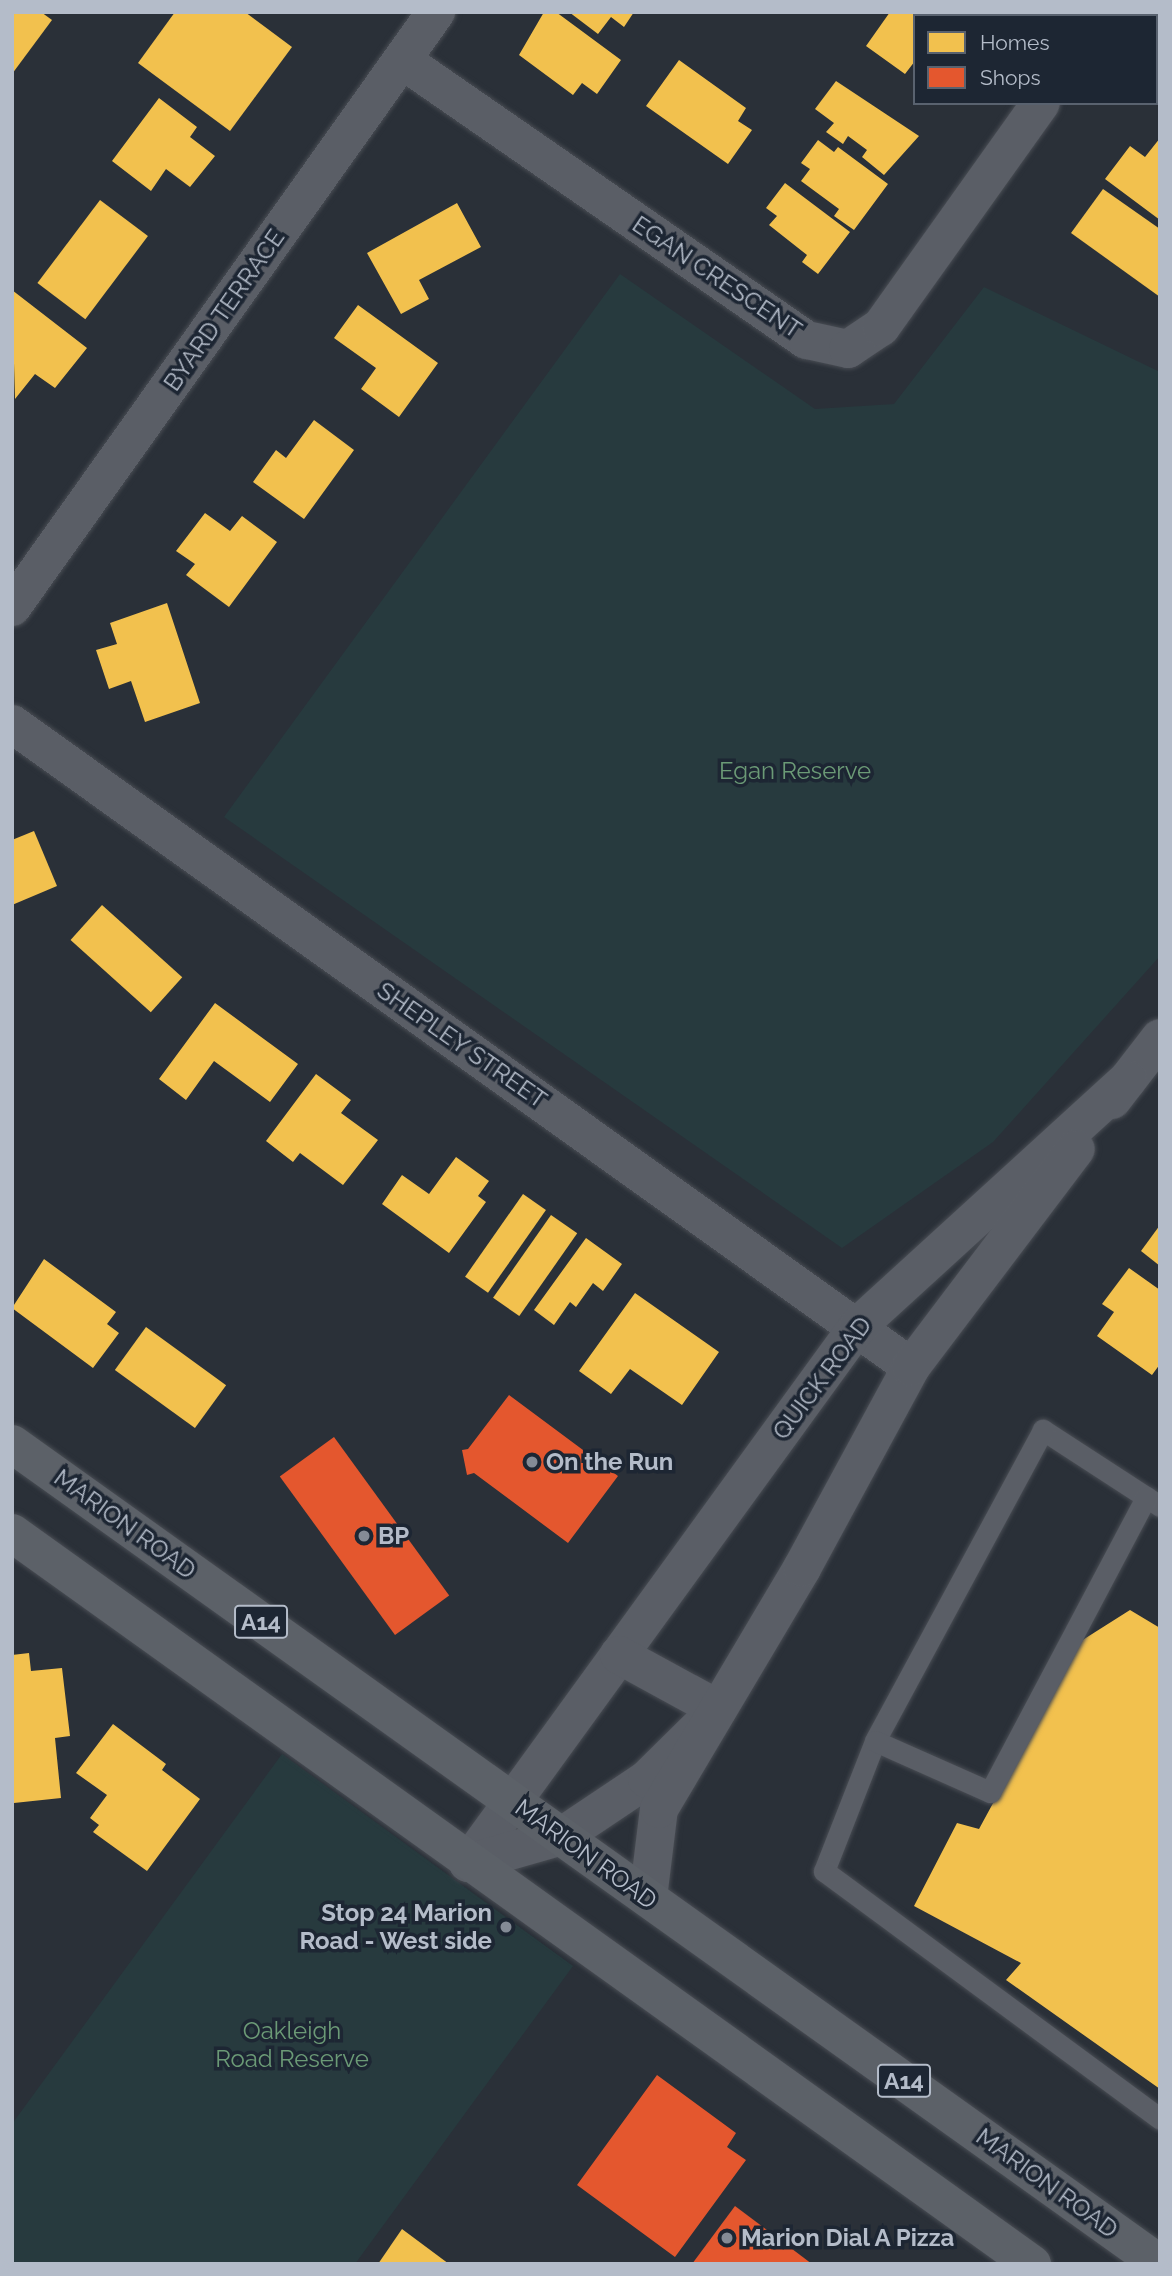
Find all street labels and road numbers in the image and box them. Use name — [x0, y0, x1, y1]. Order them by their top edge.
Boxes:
street label: EGAN CRESCENT — [627, 210, 807, 344]
street label: BYARD TERRACE — [157, 223, 291, 397]
street label: SHEPLEY STREET — [371, 976, 553, 1114]
street label: QUICK ROAD — [766, 1311, 878, 1445]
street label: MARION ROAD — [49, 1463, 201, 1585]
road number: A14 — [233, 1602, 289, 1642]
street label: MARION ROAD — [510, 1793, 662, 1915]
road number: A14 — [876, 2062, 932, 2100]
street label: MARION ROAD — [971, 2122, 1123, 2244]

